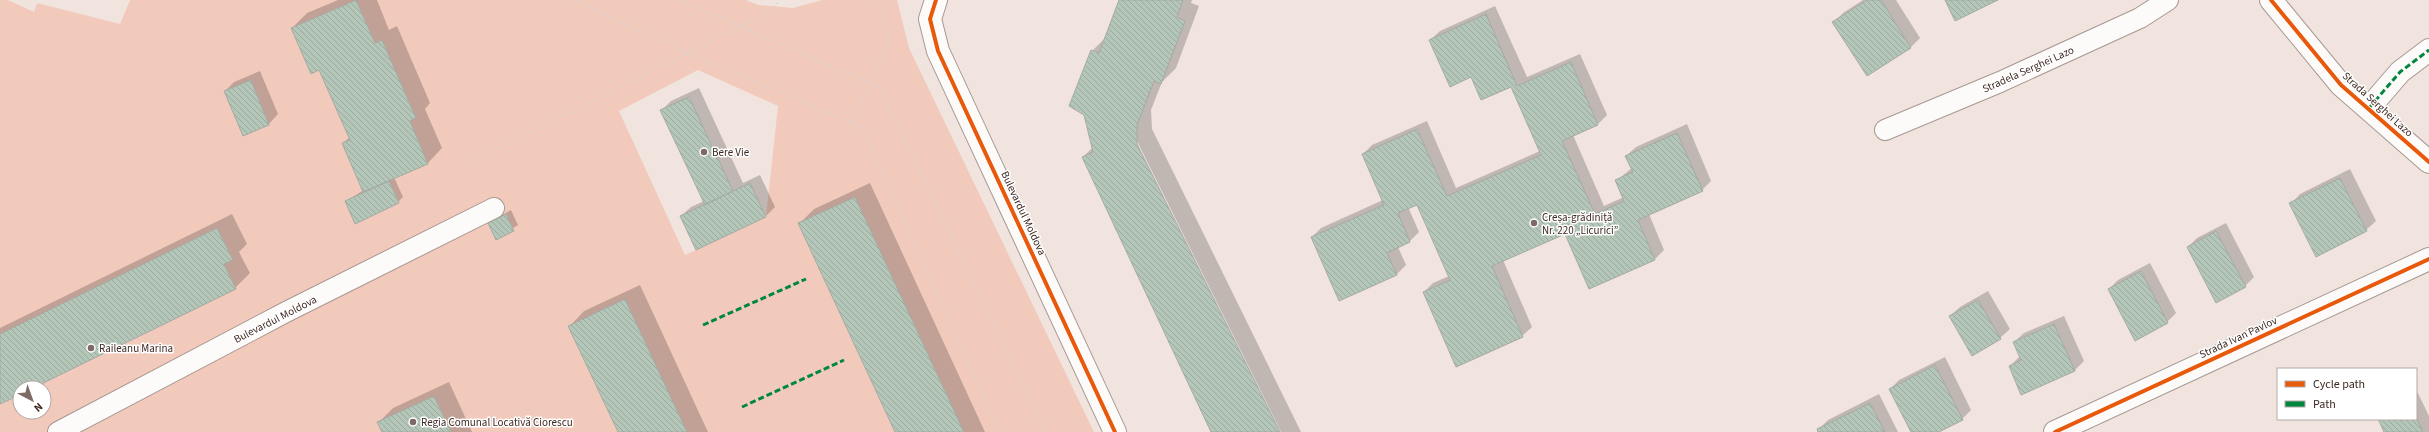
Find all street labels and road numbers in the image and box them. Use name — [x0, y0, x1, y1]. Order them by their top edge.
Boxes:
street label: Stradela Serghei Lazo — [1980, 42, 2076, 96]
street label: Strada Serghei Lazo — [2339, 68, 2416, 140]
street label: Bulevardul Moldova — [997, 169, 1050, 258]
street label: Bulevardul Moldova — [231, 292, 319, 347]
street label: Strada Ivan Pavlov — [2197, 313, 2280, 362]

